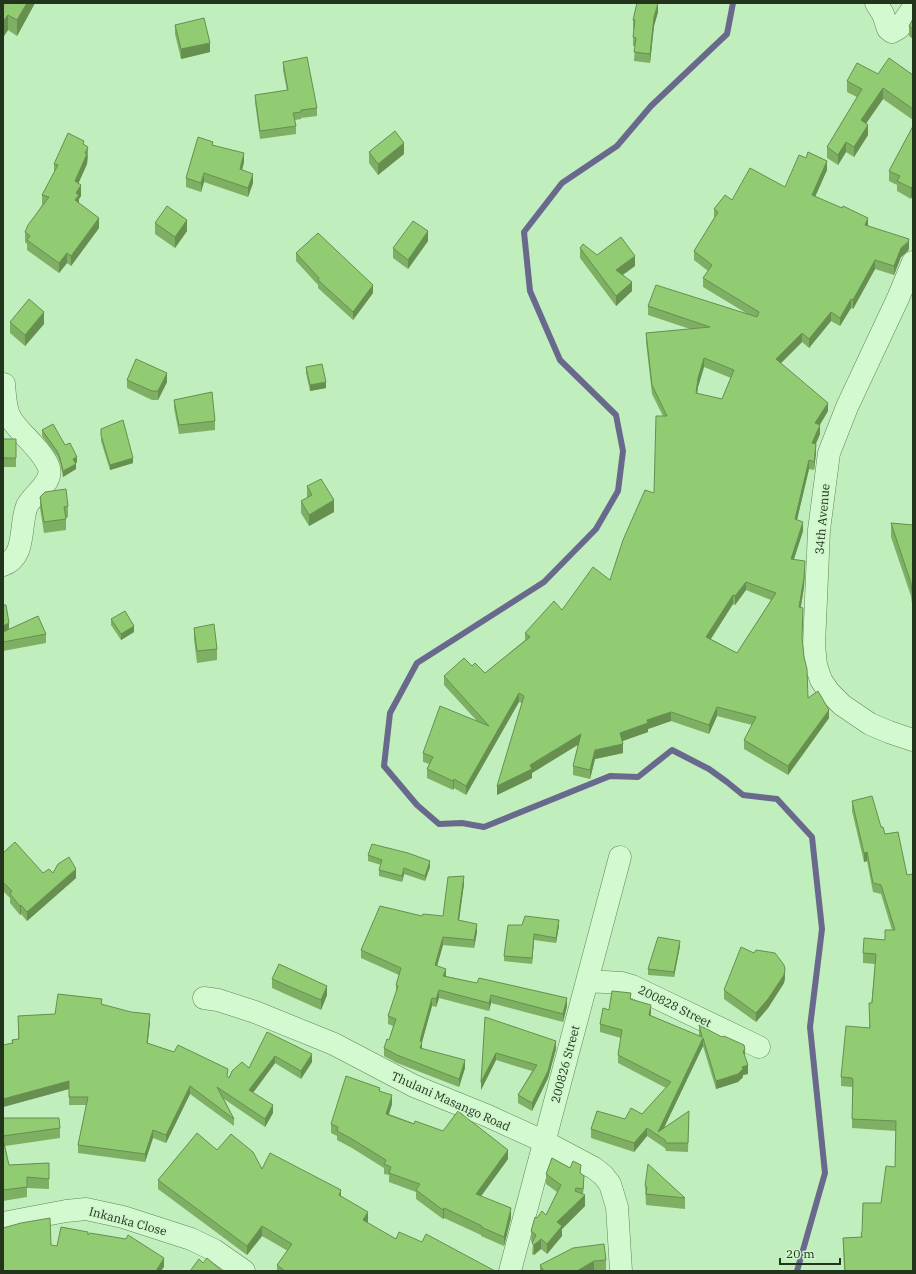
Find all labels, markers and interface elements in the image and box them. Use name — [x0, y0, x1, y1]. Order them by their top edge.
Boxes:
street label: 34th Avenue — [811, 483, 833, 555]
street label: 200828 Street — [636, 982, 714, 1030]
street label: 200826 Street — [547, 1024, 583, 1104]
street label: Thulani Masango Road — [389, 1068, 513, 1134]
street label: Inkanka Close — [87, 1203, 169, 1239]
scale bar — [780, 1240, 840, 1266]
text: 20 m — [786, 1246, 815, 1261]

